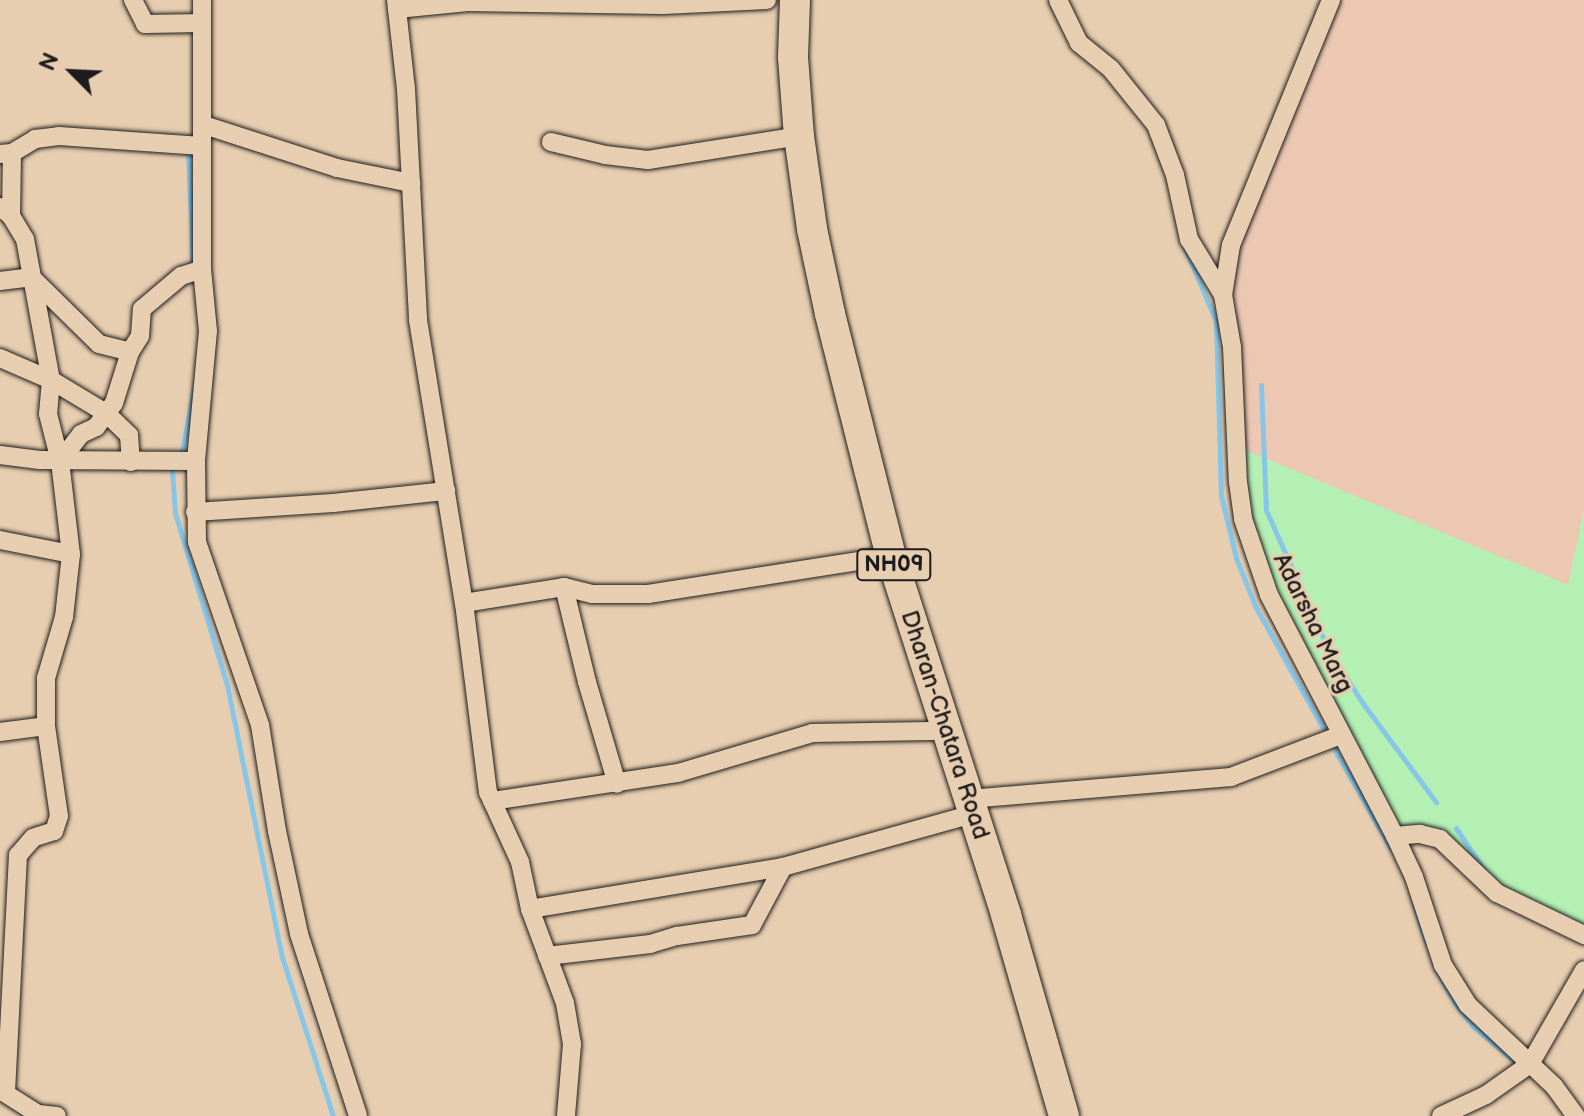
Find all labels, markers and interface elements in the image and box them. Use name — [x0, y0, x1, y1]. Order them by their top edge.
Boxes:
north arrow — [32, 32, 112, 112]
text: N — [34, 49, 65, 75]
road number: NH09 — [856, 547, 932, 583]
street label: Adarsha Marg — [1267, 549, 1359, 697]
street label: Dharan-Chatara Road — [894, 607, 996, 843]

